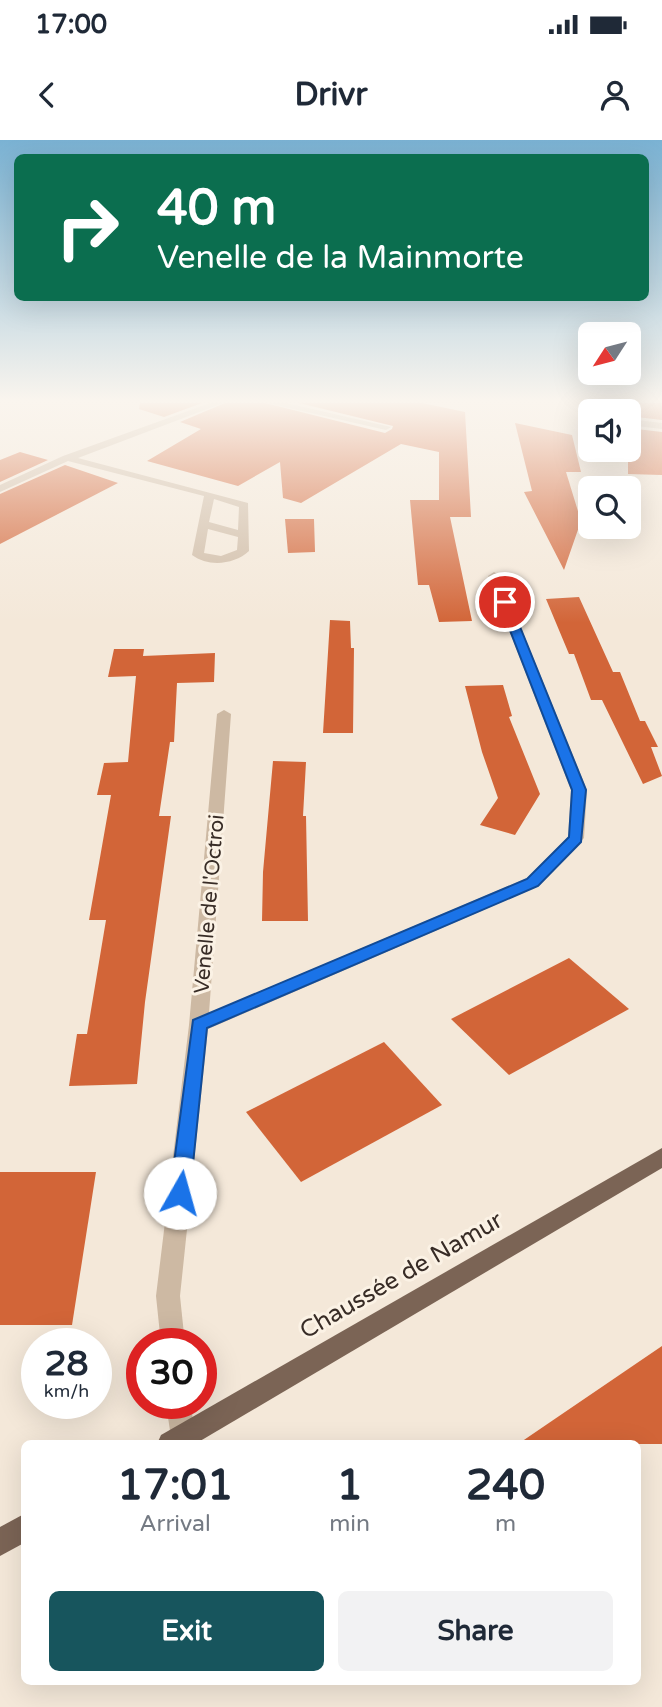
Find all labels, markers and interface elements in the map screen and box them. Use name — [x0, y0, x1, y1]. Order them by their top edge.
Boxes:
text: 17:00 — [35, 9, 107, 40]
icon: back — [28, 76, 66, 114]
text: Drivr — [294, 76, 368, 114]
icon: person — [596, 76, 634, 114]
text: 40 m — [157, 179, 276, 238]
icon: right — [42, 182, 133, 273]
text: Venelle de la Mainmorte — [157, 239, 524, 277]
north arrow — [578, 322, 640, 385]
map controls — [578, 322, 641, 539]
button: sound — [578, 399, 641, 462]
button: search — [578, 476, 641, 539]
pin — [475, 572, 535, 632]
icon: arrive — [486, 583, 524, 621]
street label: Venelle de l'Octroi — [189, 813, 230, 995]
position arrow — [143, 1156, 217, 1230]
street label: Chaussée de Namur — [295, 1205, 508, 1345]
speed limit sign: 30 — [126, 1328, 217, 1419]
text: 28 — [45, 1343, 88, 1385]
text: km/h — [44, 1380, 89, 1402]
text: 17:01 — [117, 1460, 233, 1511]
text: 1 — [336, 1460, 363, 1511]
text: 240 — [466, 1460, 545, 1511]
text: Arrival — [140, 1510, 211, 1538]
text: min — [329, 1510, 370, 1538]
text: m — [495, 1510, 516, 1538]
button: Exit — [49, 1591, 324, 1671]
button: Share — [338, 1591, 613, 1671]

